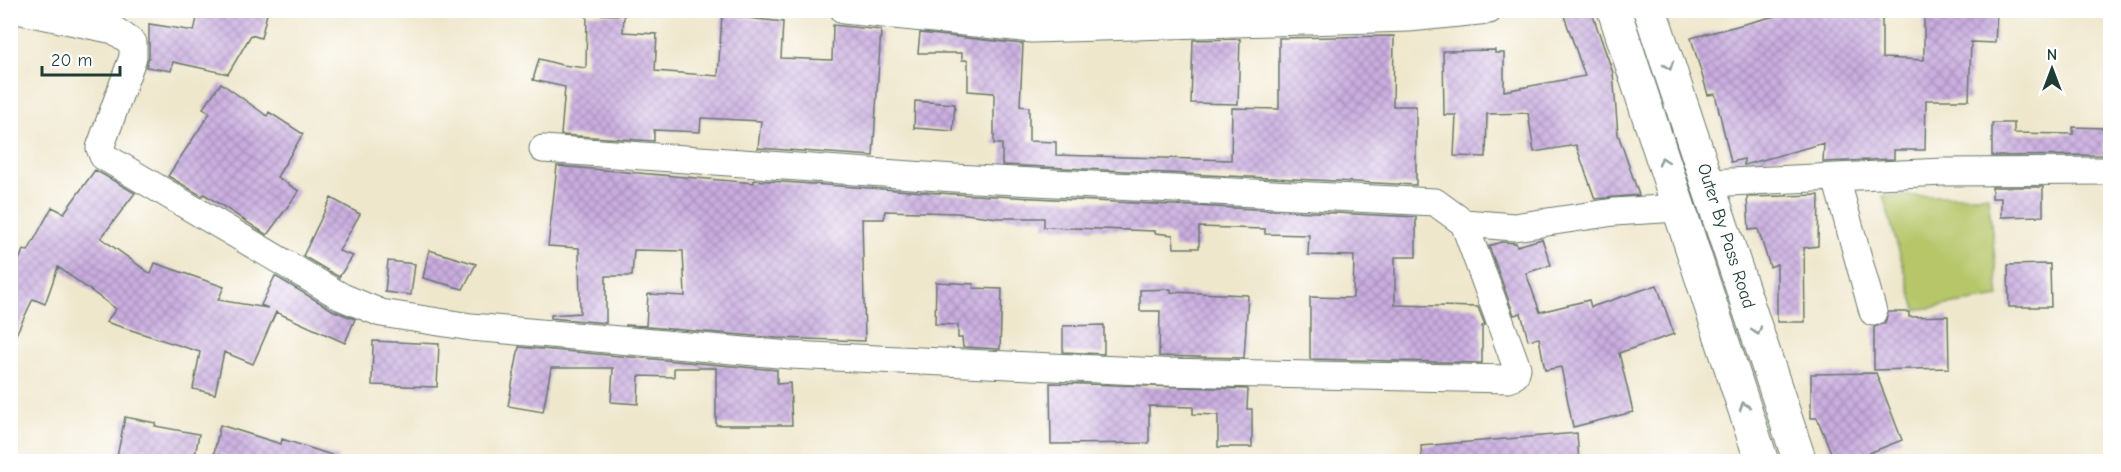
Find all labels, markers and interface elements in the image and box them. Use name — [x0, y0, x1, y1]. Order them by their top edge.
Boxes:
scale bar — [42, 39, 120, 77]
north arrow — [2022, 39, 2082, 99]
text: N — [2047, 46, 2057, 64]
text: 20 m — [51, 50, 92, 71]
one-way arrow — [1662, 60, 1675, 71]
one-way arrow — [1658, 156, 1670, 167]
street label: Outer By Pass Road — [1693, 161, 1759, 311]
one-way arrow — [1749, 325, 1762, 336]
one-way arrow — [1738, 401, 1751, 412]

